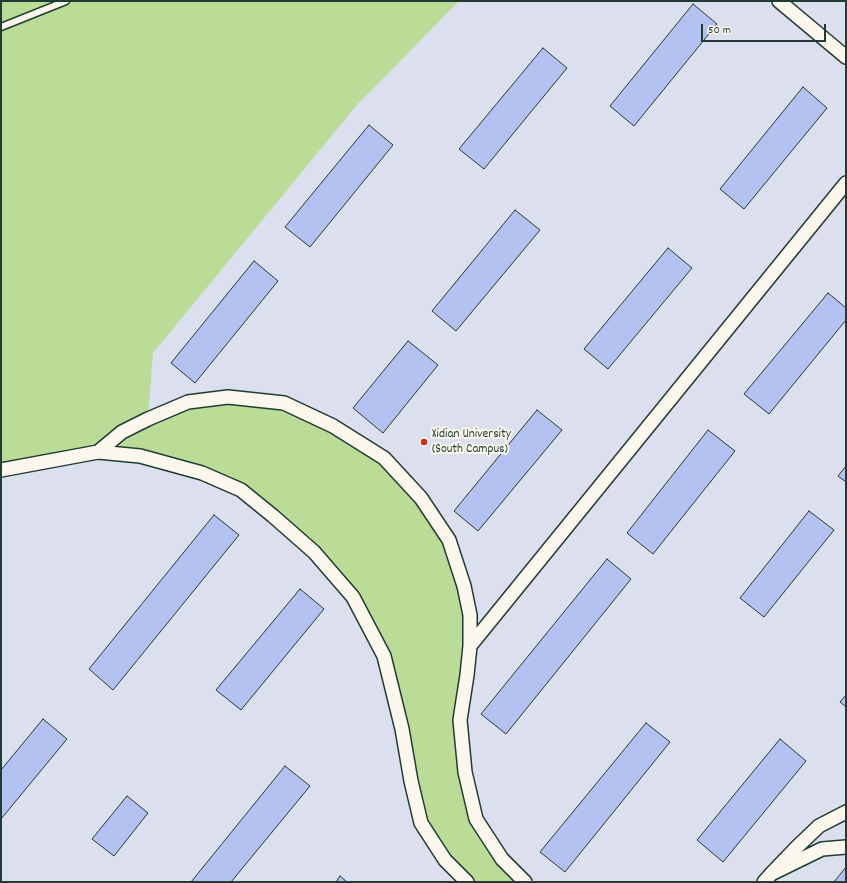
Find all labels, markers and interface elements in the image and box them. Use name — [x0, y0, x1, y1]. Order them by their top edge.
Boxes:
scale bar — [703, 16, 828, 42]
text: 50 m — [708, 22, 731, 39]
place label: Xidian University (South Campus) — [432, 427, 511, 458]
marker: Xidian University (South Campus) — [419, 437, 429, 447]

